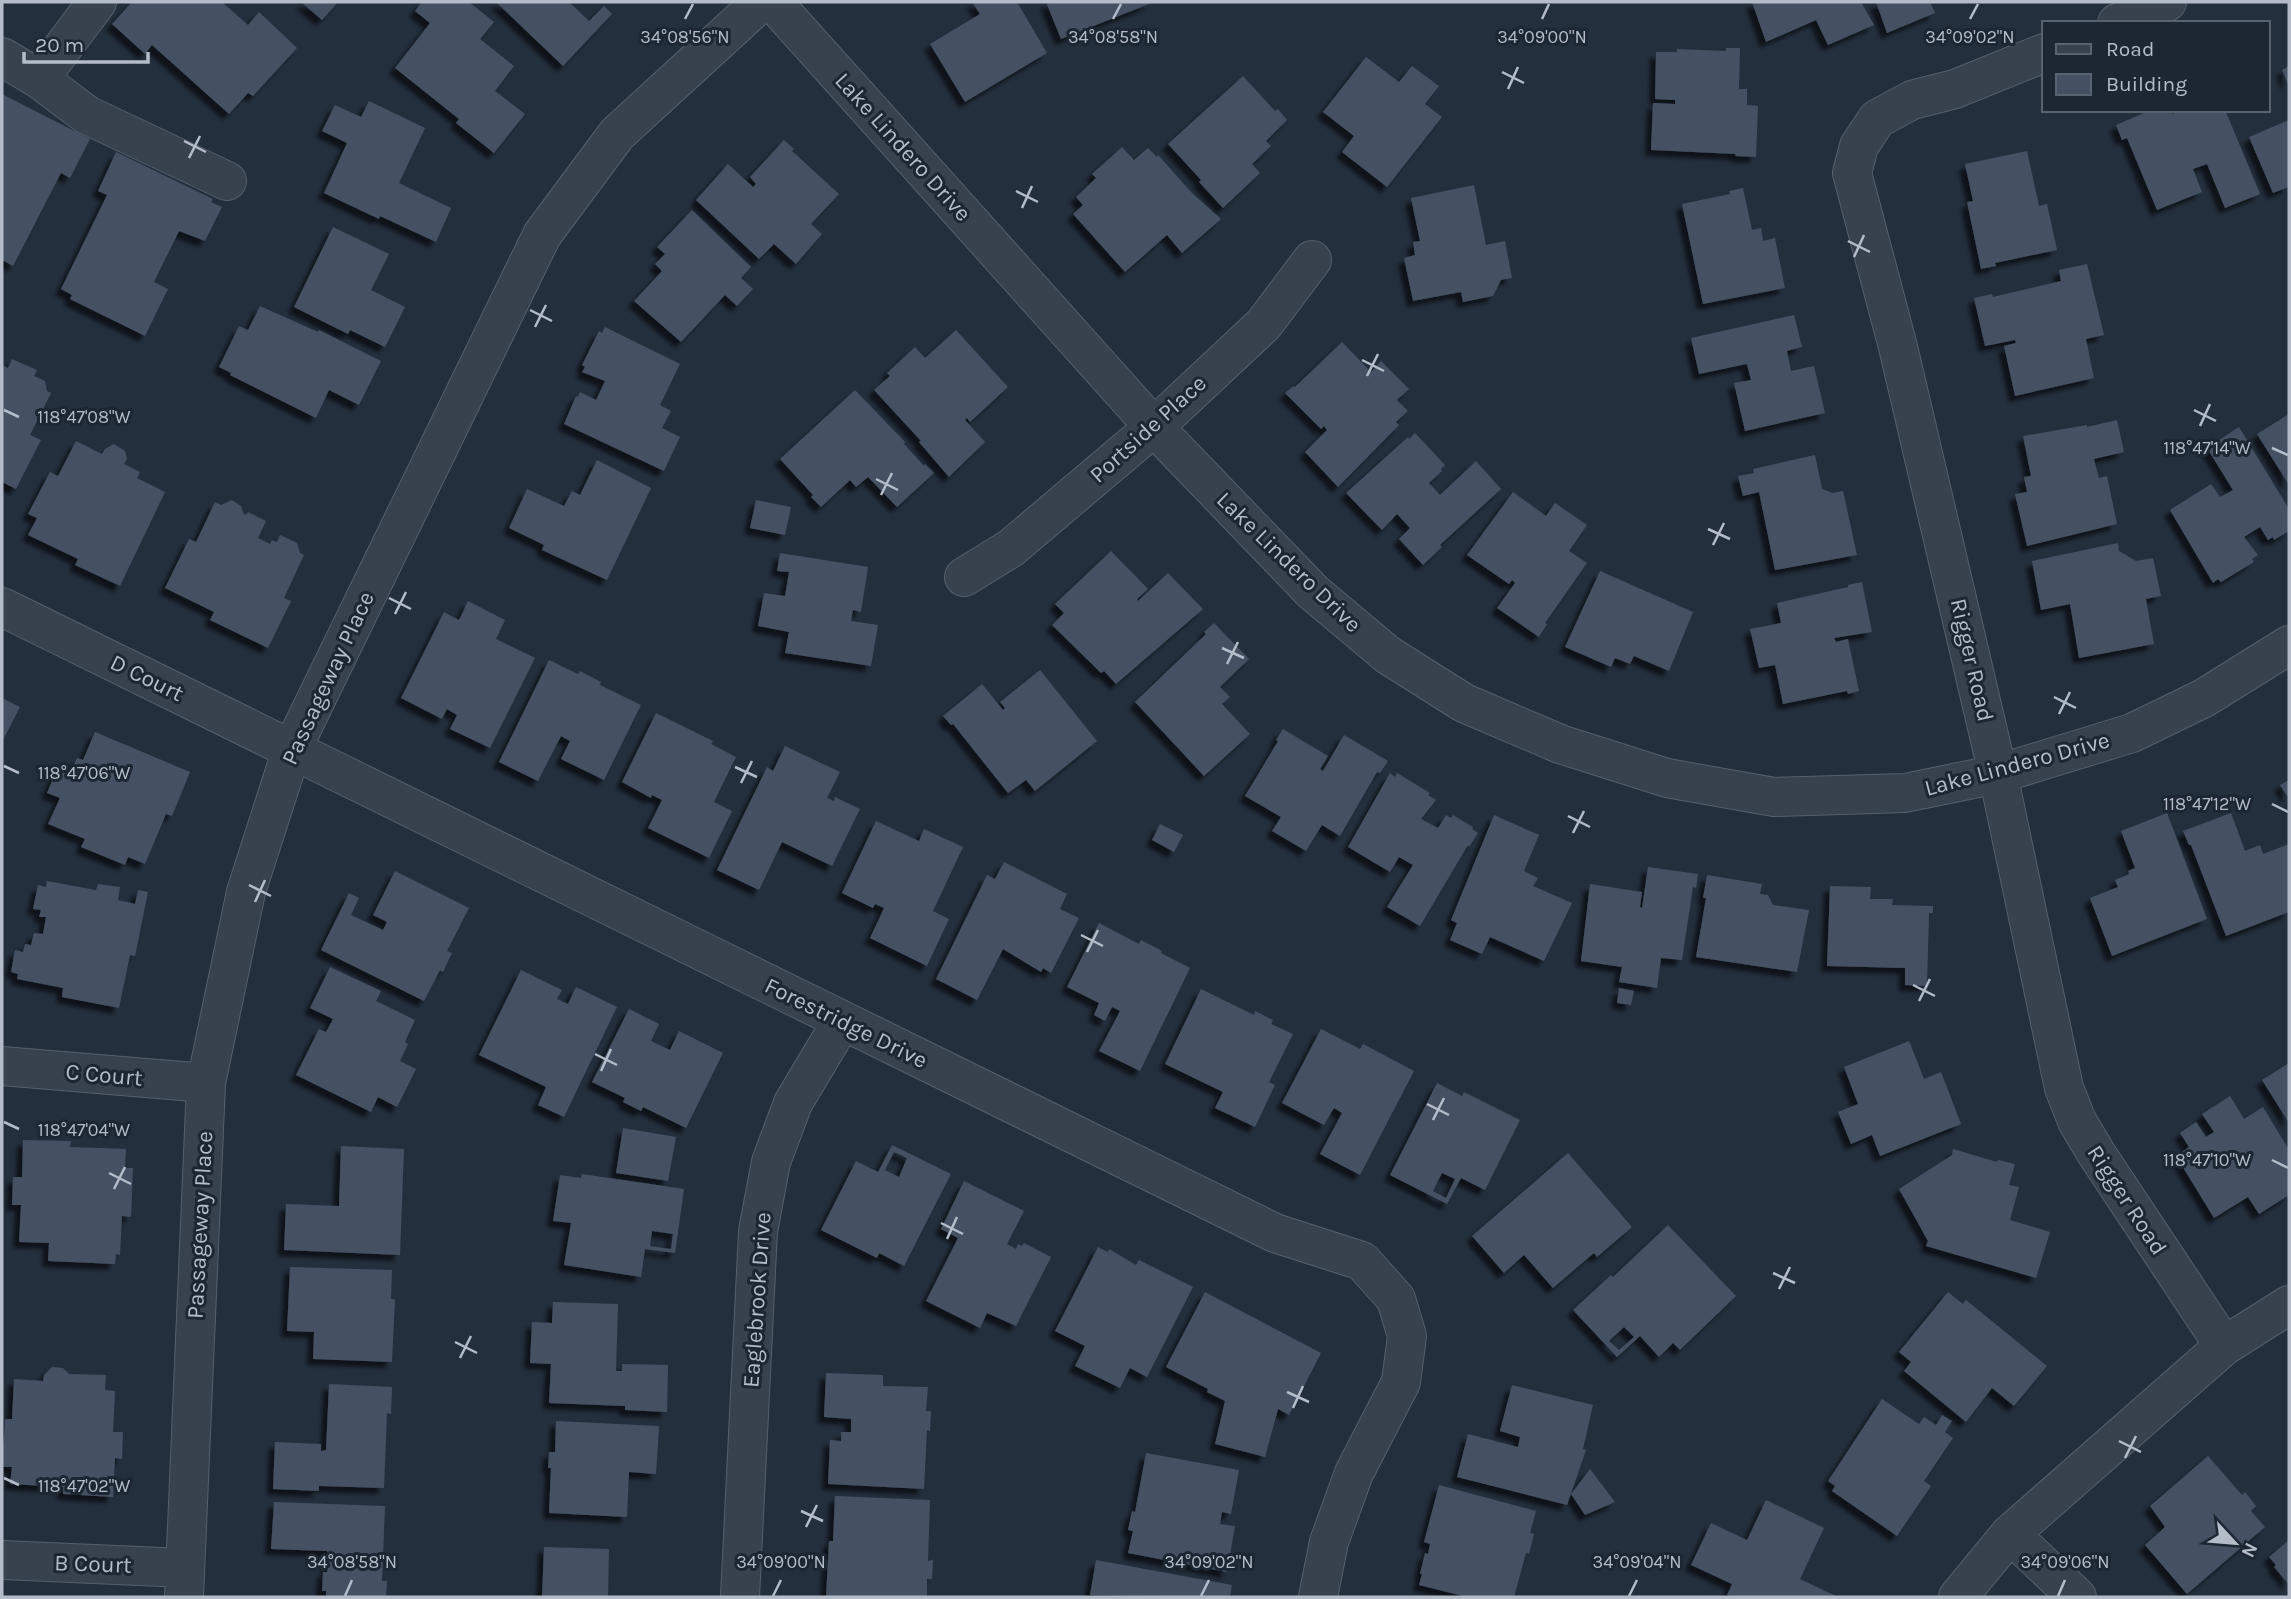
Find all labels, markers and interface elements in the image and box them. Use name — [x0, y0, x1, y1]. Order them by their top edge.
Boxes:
scale bar — [24, 21, 149, 65]
legend — [2042, 21, 2270, 112]
text: 34°08'56"N — [640, 26, 730, 48]
text: 34°08'58"N — [1068, 26, 1158, 48]
text: 34°09'00"N — [1497, 26, 1587, 48]
text: 34°09'02"N — [1925, 26, 2015, 48]
text: 20 m — [35, 33, 84, 57]
text: Road — [2106, 37, 2154, 61]
street label: Lake Lindero Drive — [829, 67, 977, 227]
text: Building — [2106, 72, 2187, 96]
street label: Portside Place — [1084, 370, 1212, 488]
text: 118°47'08"W — [37, 406, 131, 428]
text: 118°47'14"W — [2163, 437, 2251, 459]
street label: Lake Lindero Drive — [1211, 486, 1367, 638]
street label: Passageway Place — [276, 587, 380, 769]
street label: Rigger Road — [1945, 596, 1999, 724]
street label: D Court — [106, 649, 188, 707]
street label: Lake Lindero Drive — [1921, 726, 2113, 802]
text: 118°47'06"W — [38, 762, 130, 784]
text: 118°47'12"W — [2163, 793, 2251, 815]
street label: Forestridge Drive — [760, 972, 932, 1074]
street label: C Court — [64, 1058, 144, 1092]
text: 118°47'04"W — [38, 1119, 130, 1141]
street label: Passageway Place — [182, 1130, 218, 1320]
street label: Rigger Road — [2082, 1140, 2172, 1260]
text: 118°47'10"W — [2163, 1149, 2251, 1171]
street label: Eaglebrook Drive — [737, 1211, 777, 1389]
text: 118°47'02"W — [38, 1475, 130, 1497]
north arrow — [2200, 1508, 2270, 1578]
text: N — [2237, 1539, 2262, 1561]
street label: B Court — [54, 1549, 132, 1579]
text: 34°08'58"N — [307, 1551, 397, 1573]
text: 34°09'00"N — [736, 1551, 826, 1573]
text: 34°09'02"N — [1164, 1551, 1254, 1573]
text: 34°09'04"N — [1593, 1551, 1681, 1573]
text: 34°09'06"N — [2020, 1551, 2110, 1573]

